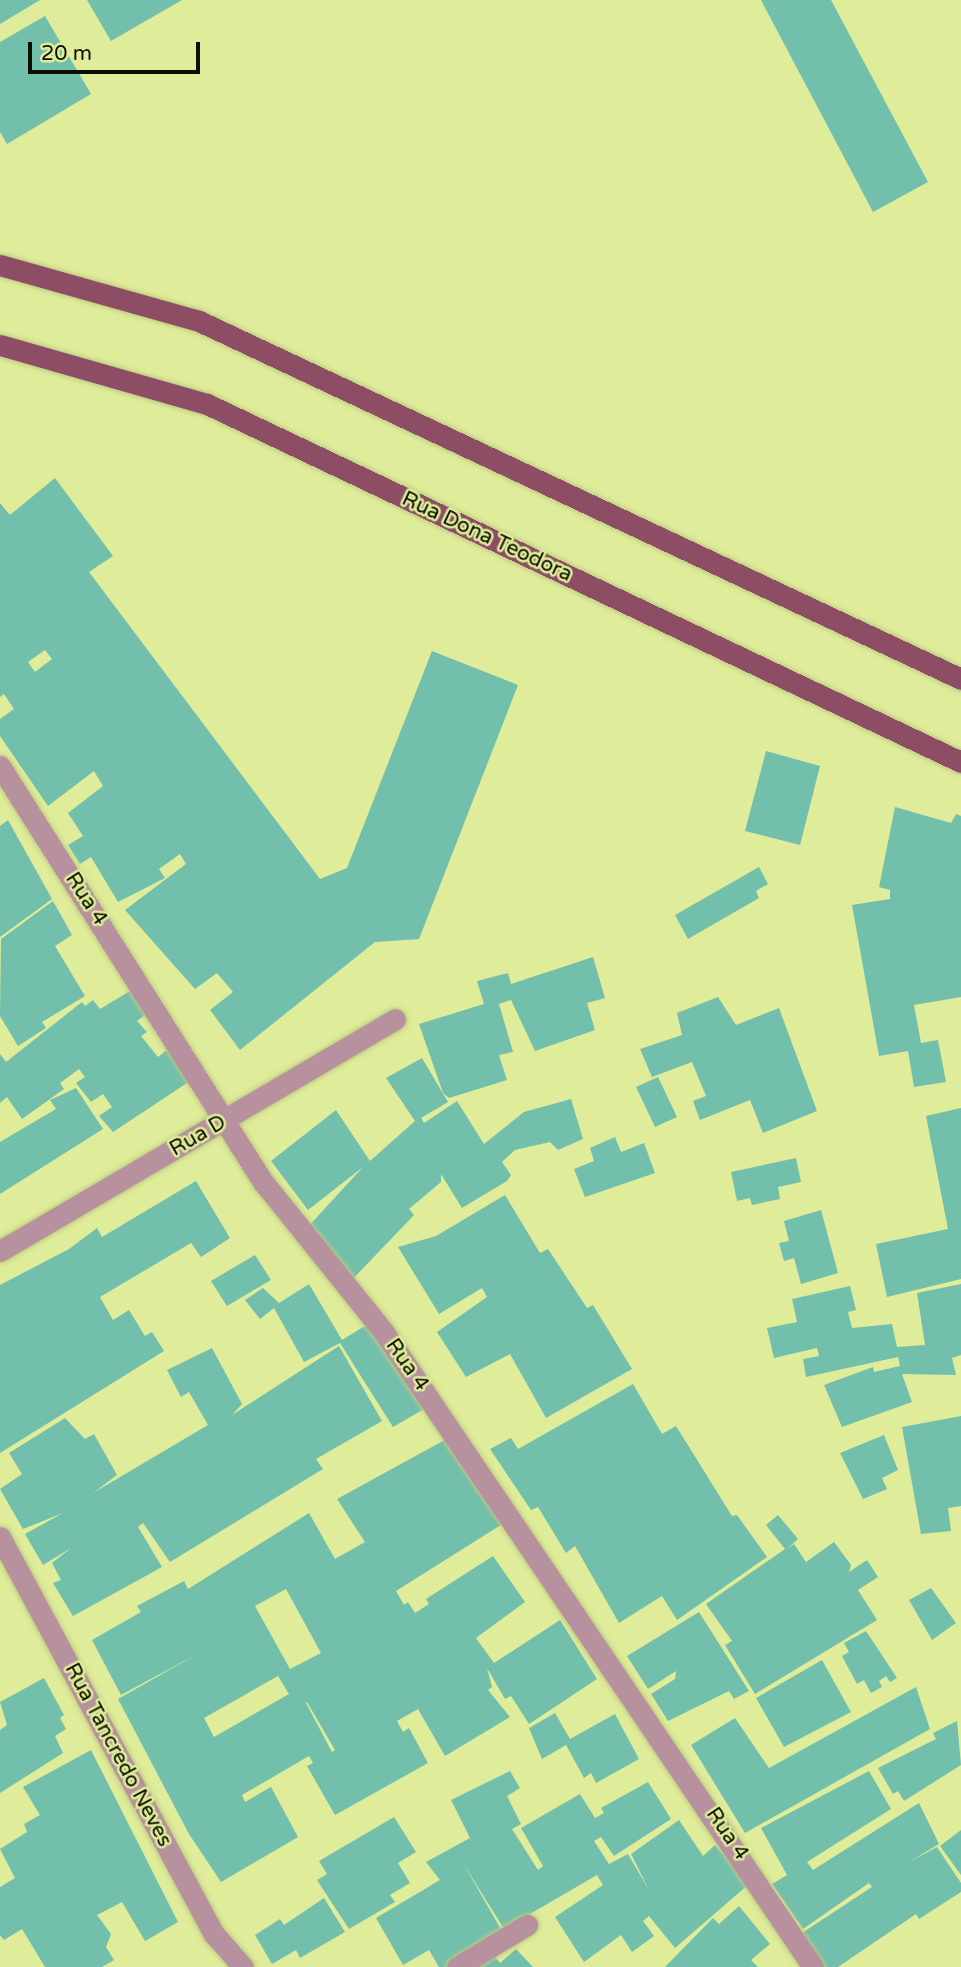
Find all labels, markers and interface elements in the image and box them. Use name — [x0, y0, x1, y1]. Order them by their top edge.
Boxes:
scale bar — [32, 28, 203, 72]
text: 20 m — [41, 41, 92, 66]
street label: Rua Dona Teodora — [398, 486, 576, 588]
street label: Rua 4 — [60, 868, 112, 930]
street label: Rua D — [165, 1110, 231, 1162]
street label: Rua 4 — [380, 1334, 434, 1396]
street label: Rua Tancredo Neves — [59, 1659, 177, 1851]
street label: Rua 4 — [700, 1803, 754, 1865]

